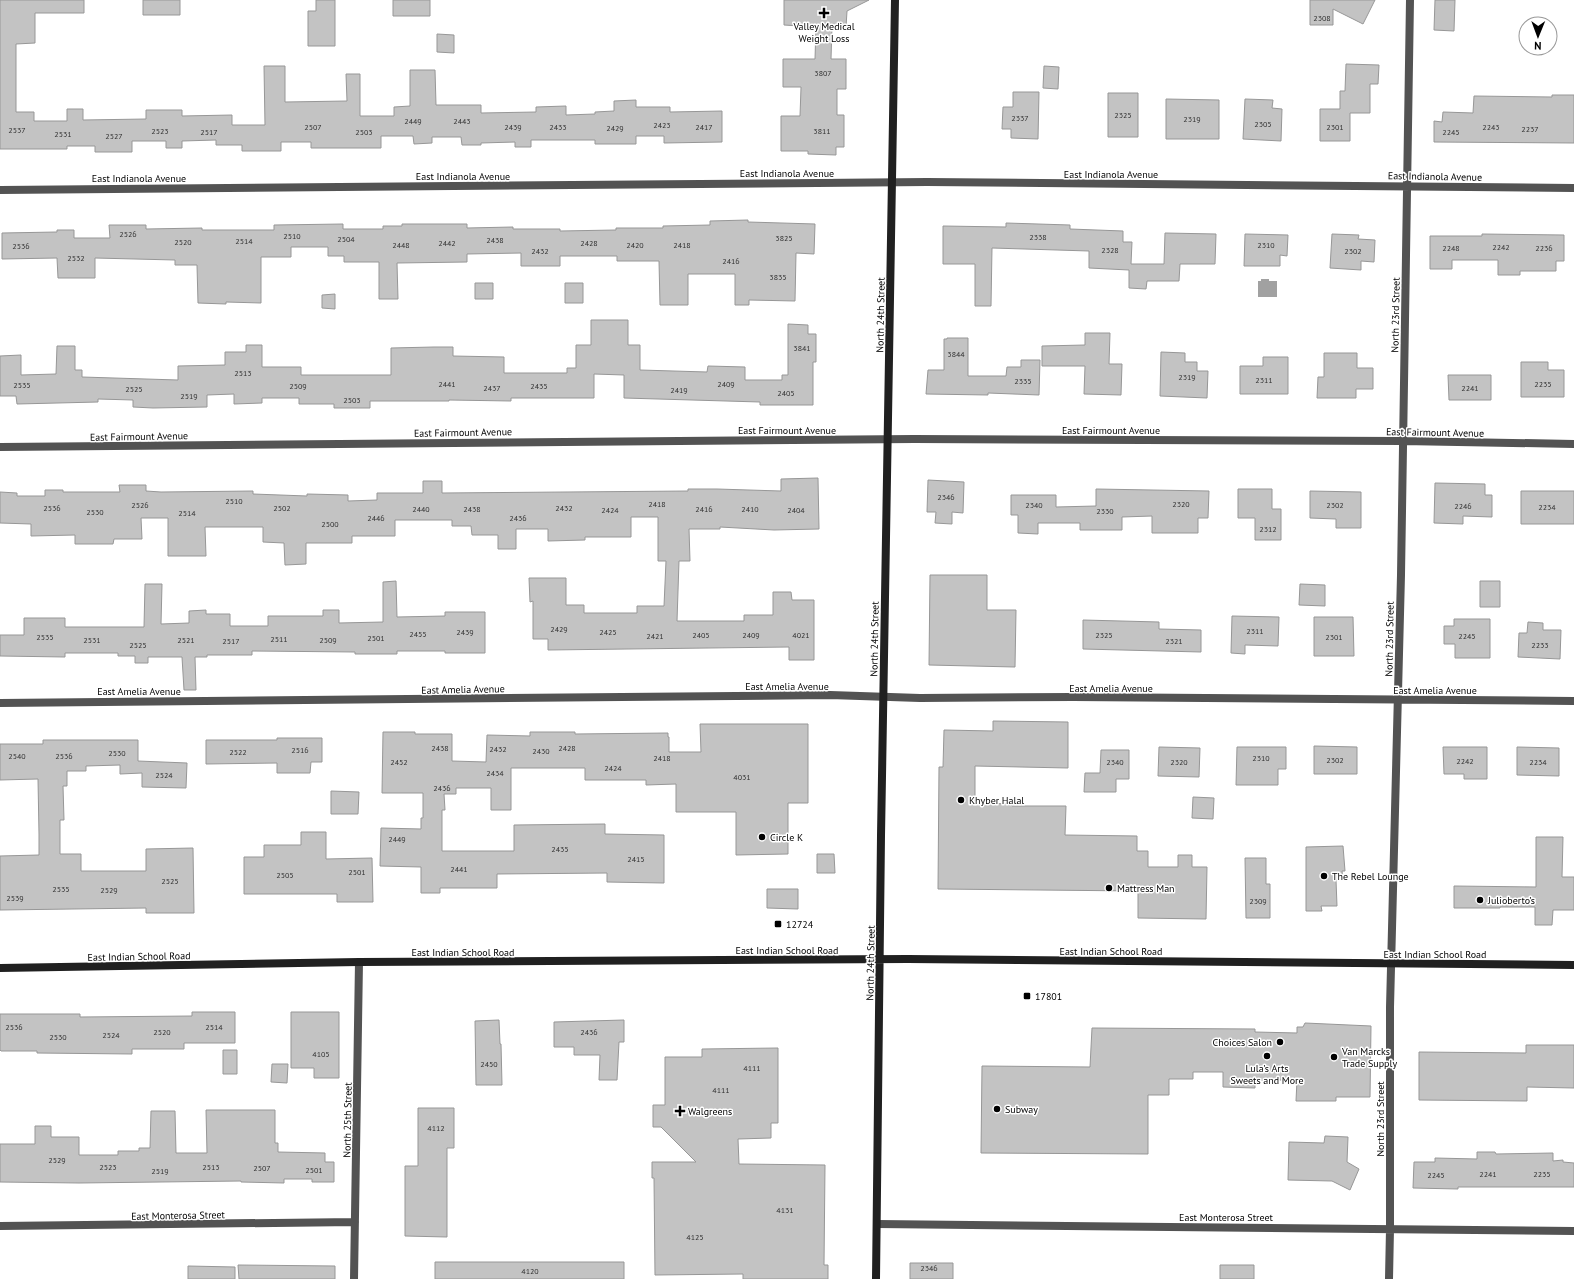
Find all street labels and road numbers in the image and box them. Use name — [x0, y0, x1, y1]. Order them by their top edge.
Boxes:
street label: East Indianola Avenue — [740, 167, 834, 180]
street label: East Indianola Avenue — [1064, 168, 1158, 181]
street label: East Indianola Avenue — [1388, 169, 1482, 184]
street label: East Indianola Avenue — [416, 170, 510, 183]
street label: East Indianola Avenue — [92, 172, 186, 185]
street label: North 24th Street — [873, 277, 888, 353]
street label: North 23rd Street — [1388, 277, 1403, 353]
street label: East Fairmount Avenue — [738, 424, 836, 437]
street label: East Fairmount Avenue — [1062, 424, 1160, 437]
street label: East Fairmount Avenue — [414, 425, 512, 440]
street label: East Fairmount Avenue — [1386, 425, 1484, 440]
street label: East Fairmount Avenue — [90, 429, 188, 444]
street label: North 24th Street — [867, 601, 882, 677]
street label: North 23rd Street — [1382, 601, 1397, 677]
street label: East Amelia Avenue — [745, 680, 829, 693]
street label: East Amelia Avenue — [421, 682, 505, 697]
street label: East Amelia Avenue — [1069, 682, 1153, 695]
street label: East Amelia Avenue — [1393, 684, 1477, 697]
street label: East Amelia Avenue — [97, 685, 181, 698]
street label: North 24th Street — [863, 925, 878, 1001]
street label: East Indian School Road — [736, 944, 838, 957]
street label: East Indian School Road — [1060, 945, 1162, 958]
street label: East Indian School Road — [412, 946, 514, 959]
street label: East Indian School Road — [1384, 948, 1486, 961]
street label: East Indian School Road — [87, 949, 191, 964]
street label: North 23rd Street — [1374, 1081, 1387, 1157]
street label: North 25th Street — [340, 1082, 355, 1158]
street label: East Monterosa Street — [131, 1208, 226, 1223]
street label: East Monterosa Street — [1179, 1211, 1274, 1224]

